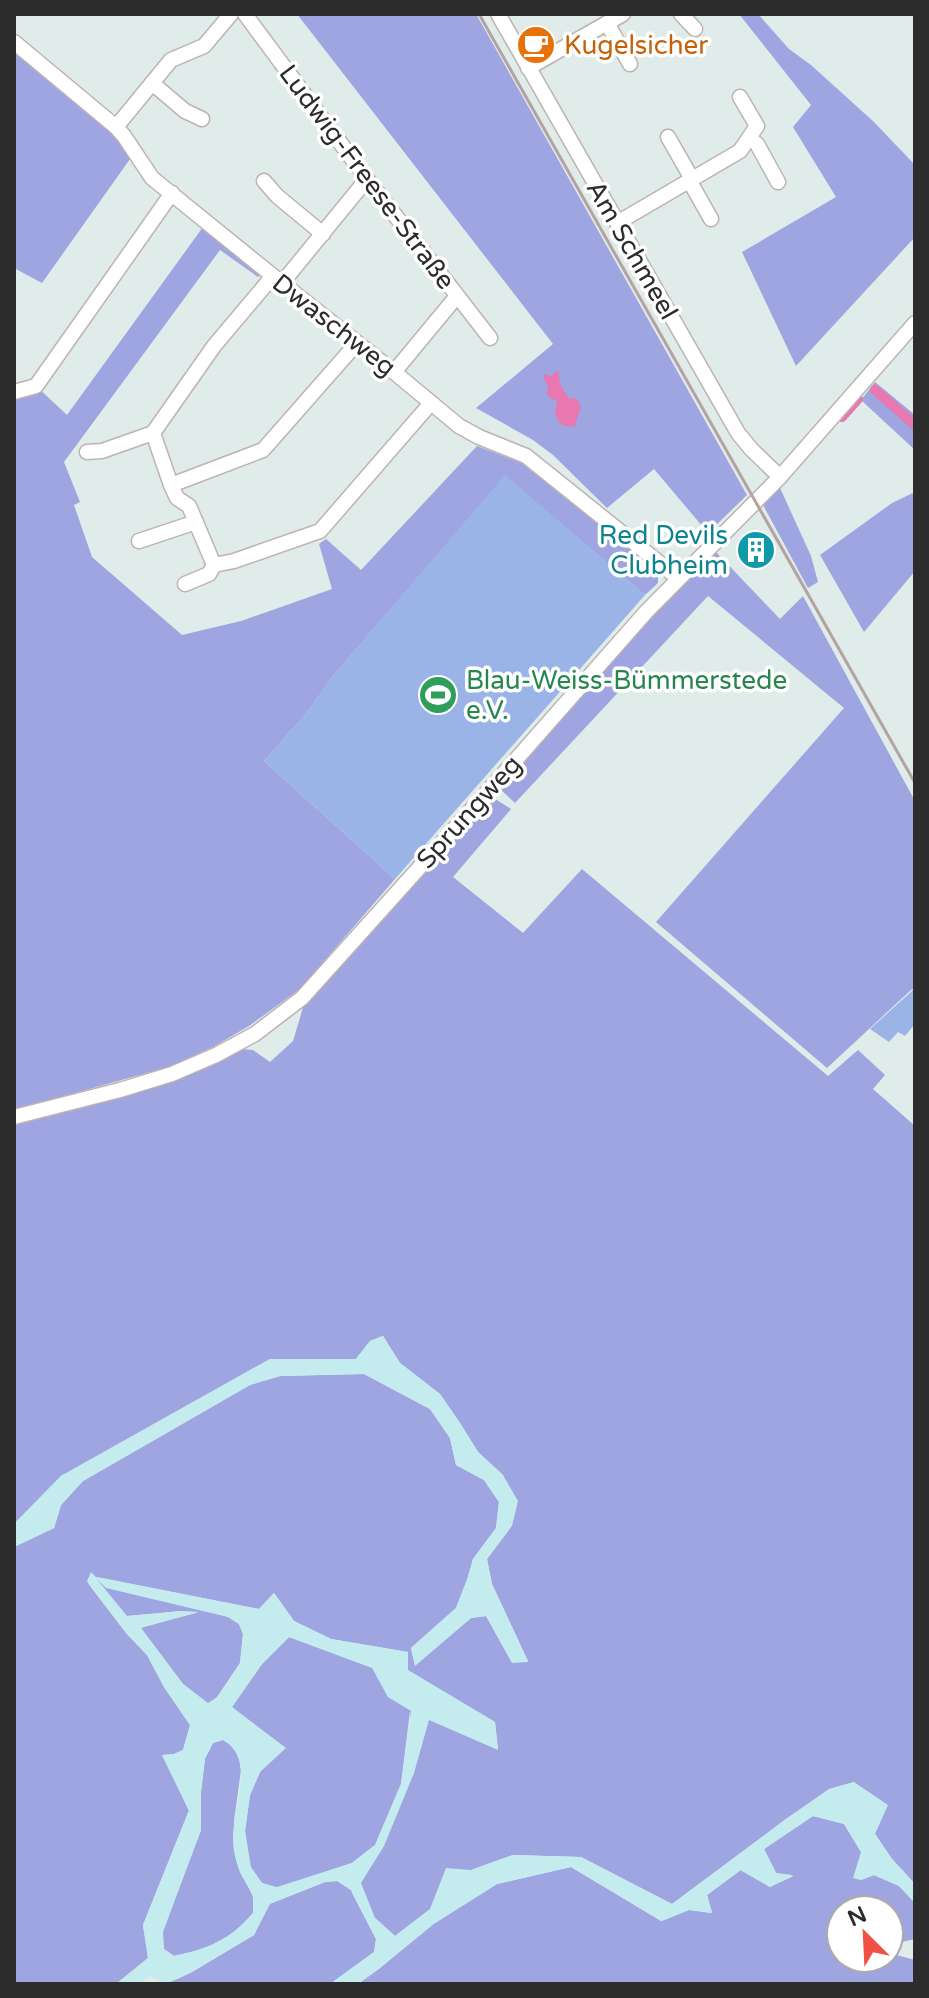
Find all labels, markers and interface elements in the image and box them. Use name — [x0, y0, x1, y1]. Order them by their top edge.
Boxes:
cafe icon: Kugelsicher — [515, 24, 557, 66]
place label: Kugelsicher — [564, 30, 708, 61]
street label: Ludwig-Freese-Straße — [272, 59, 462, 295]
street label: Am Schmeel — [580, 175, 684, 325]
street label: Dwaschweg — [266, 267, 402, 383]
place label: Red Devils Clubheim — [599, 520, 728, 581]
building icon: Red Devils Clubheim — [735, 529, 777, 571]
place label: Blau-Weiss-Bümmerstede e.V. — [466, 665, 787, 726]
sports icon: Blau-Weiss-Bümmerstede e.V. — [417, 674, 459, 716]
street label: Sprungweg — [410, 749, 528, 875]
north arrow — [825, 1894, 905, 1974]
text: N — [844, 1901, 871, 1932]

